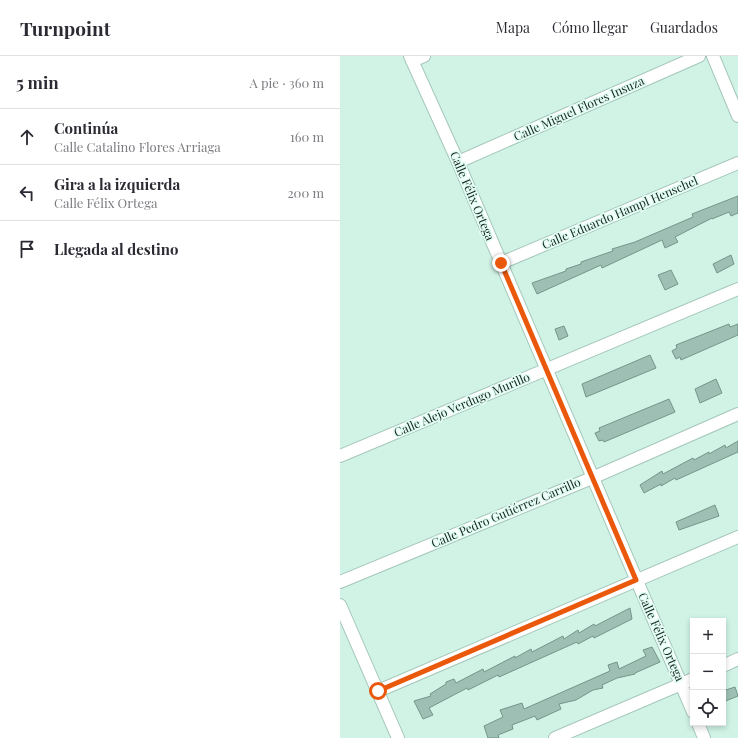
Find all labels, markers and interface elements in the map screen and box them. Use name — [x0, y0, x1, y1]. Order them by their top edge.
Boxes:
text: Turnpoint — [20, 15, 110, 41]
text: Mapa — [496, 18, 530, 37]
text: Cómo llegar — [552, 18, 628, 37]
text: Guardados — [650, 18, 718, 37]
text: 5 min — [16, 71, 59, 93]
street label: Calle Miguel Flores Insuza — [511, 72, 646, 144]
text: A pie · 360 m — [250, 74, 324, 91]
text: Continúa — [54, 118, 118, 138]
icon: ahead — [16, 126, 38, 148]
text: 160 m — [290, 128, 324, 145]
text: Calle Catalino Flores Arriaga — [54, 138, 221, 155]
street label: Calle Félix Ortega — [447, 149, 499, 243]
street label: Calle Eduardo Hampl Henschel — [539, 172, 700, 252]
text: Gira a la izquierda — [54, 174, 180, 194]
icon: left — [16, 182, 38, 204]
text: 200 m — [287, 184, 324, 201]
text: Calle Félix Ortega — [54, 194, 157, 211]
icon: arrive — [16, 238, 38, 260]
text: Llegada al destino — [54, 239, 178, 259]
route end — [492, 254, 510, 272]
street label: Calle Alejo Verdugo Murillo — [391, 368, 532, 440]
street label: Calle Pedro Gutiérrez Carrillo — [428, 473, 583, 551]
street label: Calle Félix Ortega — [635, 590, 689, 683]
map controls — [690, 618, 726, 726]
button: + — [690, 618, 726, 654]
button: − — [690, 654, 726, 690]
route start — [369, 682, 387, 700]
button: locate — [690, 690, 726, 726]

